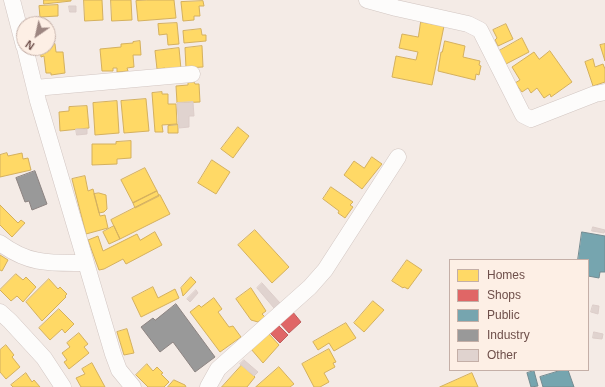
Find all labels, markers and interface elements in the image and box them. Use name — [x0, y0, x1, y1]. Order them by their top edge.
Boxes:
north arrow — [16, 16, 56, 56]
text: N — [23, 38, 37, 52]
legend — [449, 259, 589, 371]
text: Homes — [487, 268, 525, 282]
text: Shops — [487, 288, 521, 302]
text: Public — [487, 308, 520, 322]
text: Industry — [487, 328, 530, 342]
text: Other — [487, 348, 517, 362]

